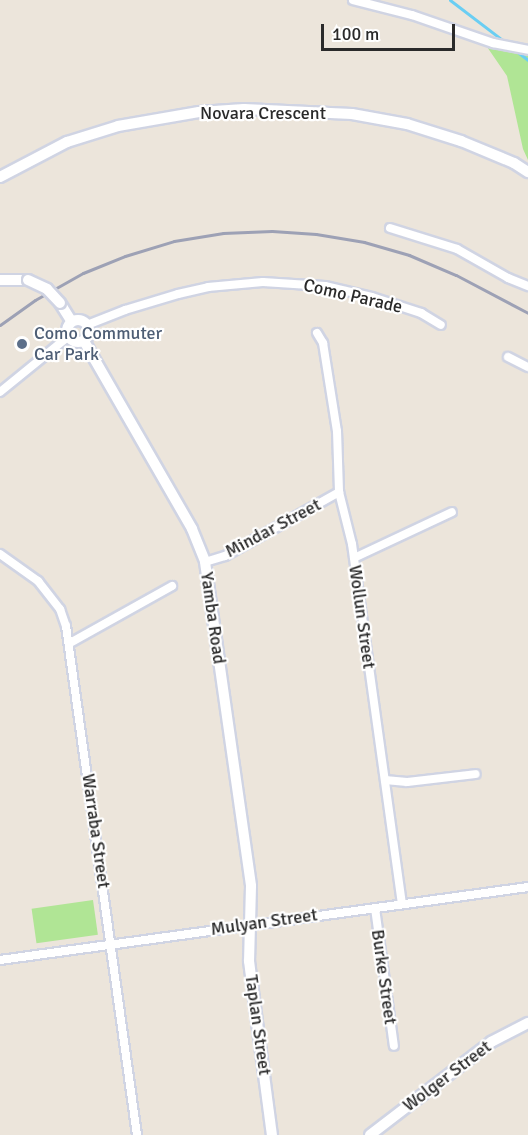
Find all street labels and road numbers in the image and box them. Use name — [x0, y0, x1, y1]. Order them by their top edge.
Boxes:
street label: Novara Crescent — [200, 102, 326, 124]
street label: Como Parade — [301, 274, 405, 318]
street label: Mindar Street — [221, 494, 325, 562]
street label: Wollun Street — [344, 564, 380, 670]
street label: Yamba Road — [196, 571, 230, 665]
street label: Warraba Street — [77, 772, 115, 890]
street label: Mulyan Street — [209, 904, 319, 940]
street label: Burke Street — [367, 928, 401, 1026]
street label: Taplan Street — [240, 973, 276, 1077]
street label: Wolger Street — [399, 1036, 495, 1116]

